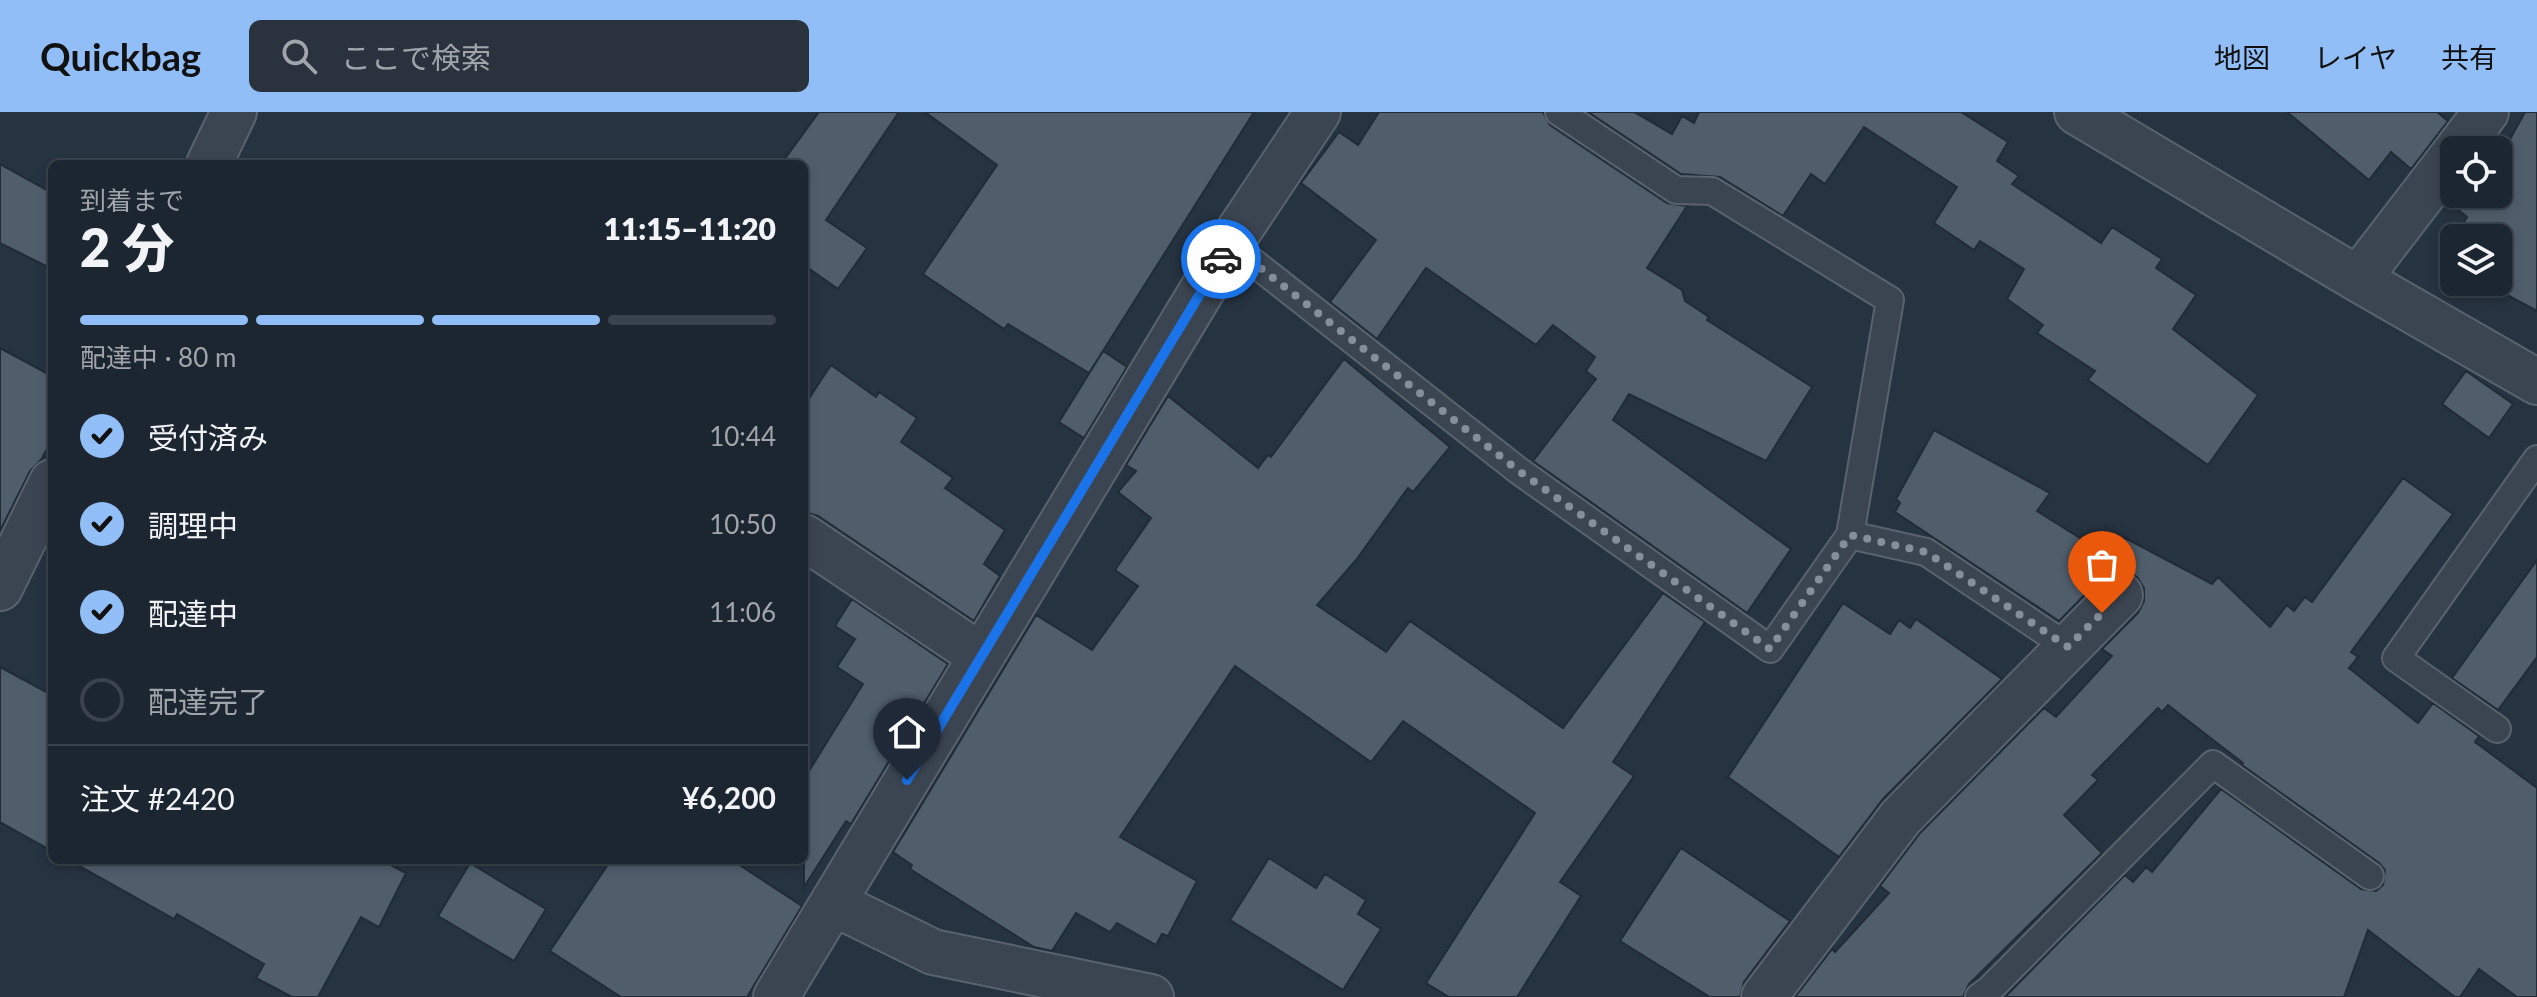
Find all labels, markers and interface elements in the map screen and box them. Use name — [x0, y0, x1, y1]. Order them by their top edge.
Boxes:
search box — [249, 20, 809, 92]
text: Quickbag — [40, 33, 201, 79]
icon: search — [277, 34, 321, 78]
text: ここで検索 — [341, 39, 491, 75]
text: 地図 — [2214, 40, 2270, 74]
text: レイヤ — [2314, 40, 2397, 74]
text: 共有 — [2441, 40, 2497, 74]
map controls — [2440, 136, 2512, 296]
button: locate — [2440, 136, 2512, 208]
text: 到着まで — [80, 184, 184, 216]
text: 11:15–11:20 — [603, 210, 776, 246]
text: 2 分 — [80, 216, 174, 278]
courier — [1181, 219, 1261, 299]
button: layers — [2440, 224, 2512, 296]
icon: car — [1199, 237, 1243, 281]
text: 配達中 · 80 m — [80, 341, 236, 373]
icon: check — [80, 414, 124, 458]
text: 受付済み — [148, 419, 268, 455]
text: 10:44 — [709, 420, 776, 452]
icon: check — [80, 502, 124, 546]
text: 調理中 — [148, 507, 238, 543]
text: 10:50 — [709, 508, 776, 540]
pin — [2068, 531, 2136, 613]
icon: bag — [2080, 543, 2124, 587]
icon: check — [80, 590, 124, 634]
text: 配達中 — [148, 595, 238, 631]
text: 11:06 — [709, 596, 776, 628]
text: 配達完了 — [148, 683, 268, 719]
pin — [873, 698, 941, 780]
icon: home — [885, 710, 929, 754]
text: ¥6,200 — [682, 779, 776, 815]
text: 注文 #2420 — [80, 780, 235, 816]

